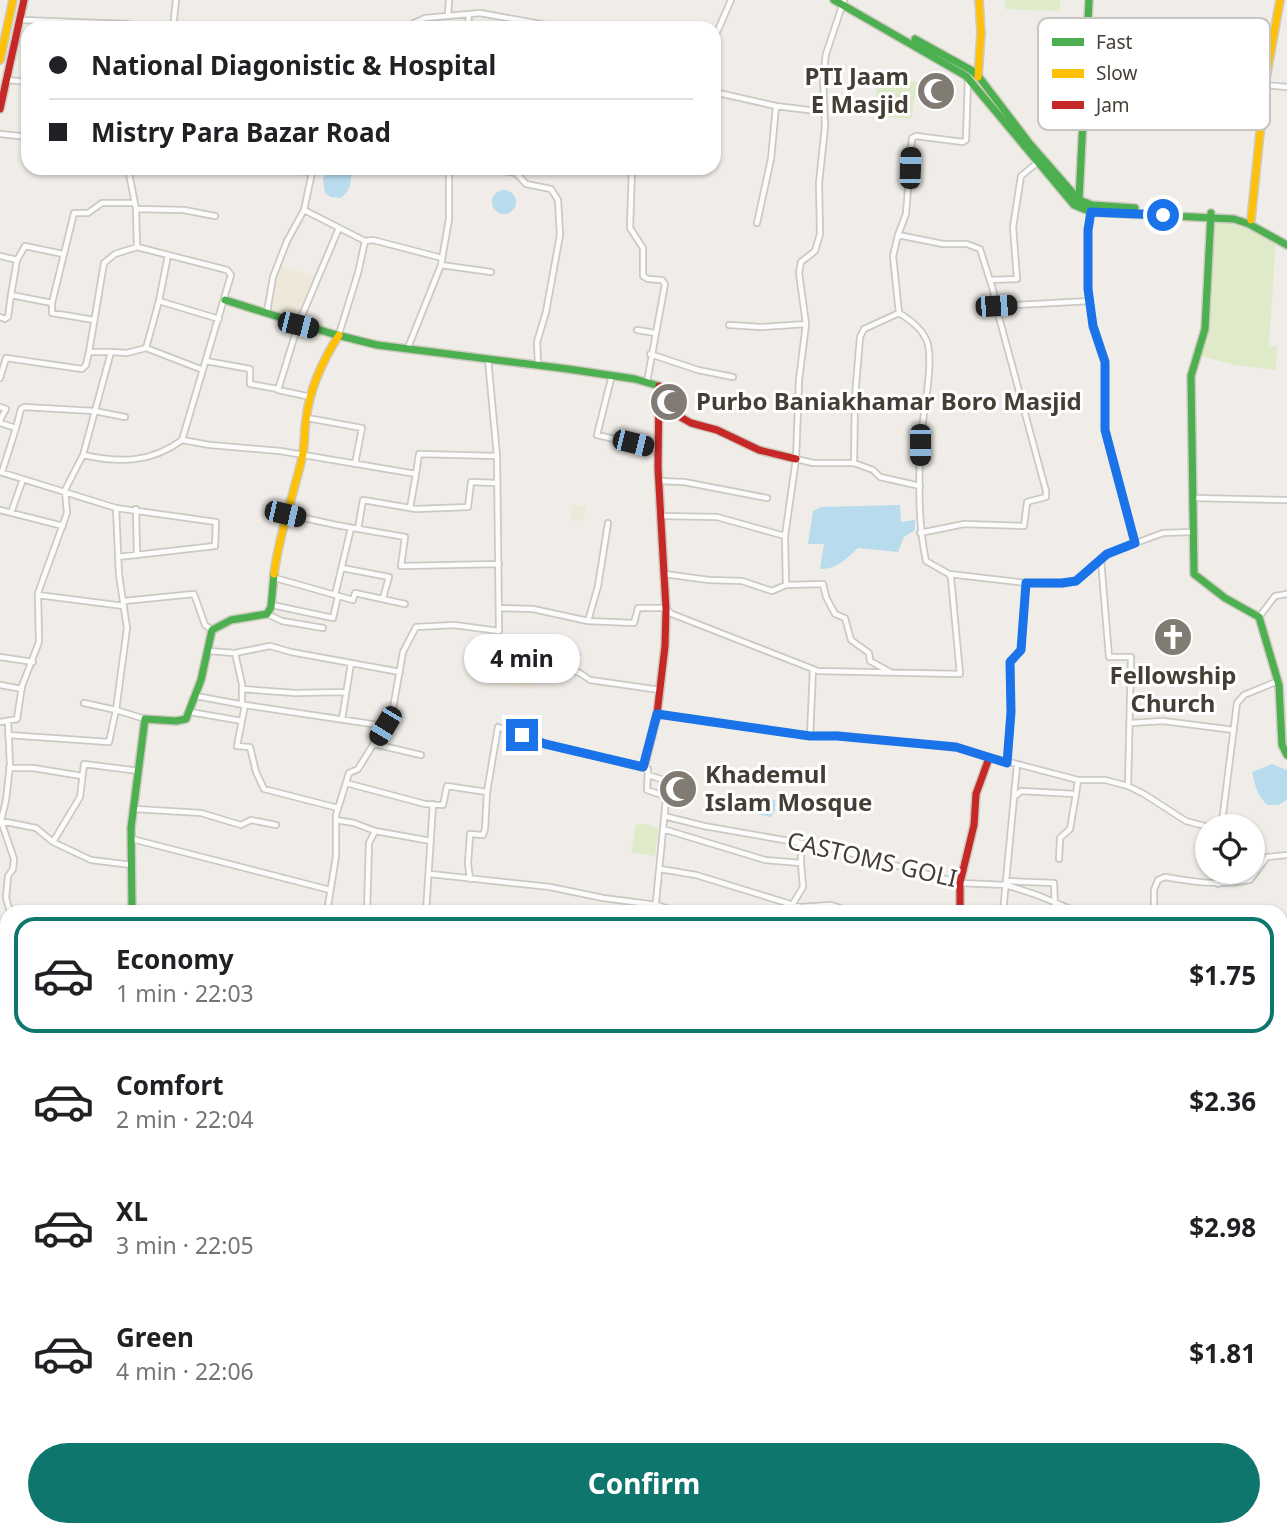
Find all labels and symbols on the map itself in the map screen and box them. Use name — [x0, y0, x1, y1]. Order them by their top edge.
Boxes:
legend — [1038, 18, 1270, 130]
text: Fast — [1096, 29, 1133, 55]
place label: PTI Jaam E Masjid — [805, 59, 909, 120]
text: Slow — [1096, 60, 1137, 86]
mosque icon: PTI Jaam E Masjid — [915, 70, 957, 112]
text: Jam — [1094, 92, 1130, 118]
car — [899, 147, 922, 189]
route start — [1147, 199, 1179, 231]
car — [975, 294, 1018, 318]
car — [276, 310, 321, 340]
mosque icon: Purbo Baniakhamar Boro Masjid — [648, 381, 690, 423]
place label: Purbo Baniakhamar Boro Masjid — [696, 384, 1082, 417]
car — [910, 424, 931, 466]
car — [611, 428, 656, 458]
car — [263, 499, 308, 529]
church icon: Fellowship Church — [1152, 616, 1194, 658]
callout: 4 min — [464, 634, 580, 682]
place label: Fellowship Church — [1110, 658, 1236, 719]
car — [366, 703, 405, 749]
route end — [506, 719, 538, 751]
place label: Khademul Islam Mosque — [705, 757, 872, 818]
mosque icon: Khademul Islam Mosque — [657, 768, 699, 810]
street label: CASTOMS GOLI — [784, 823, 961, 894]

